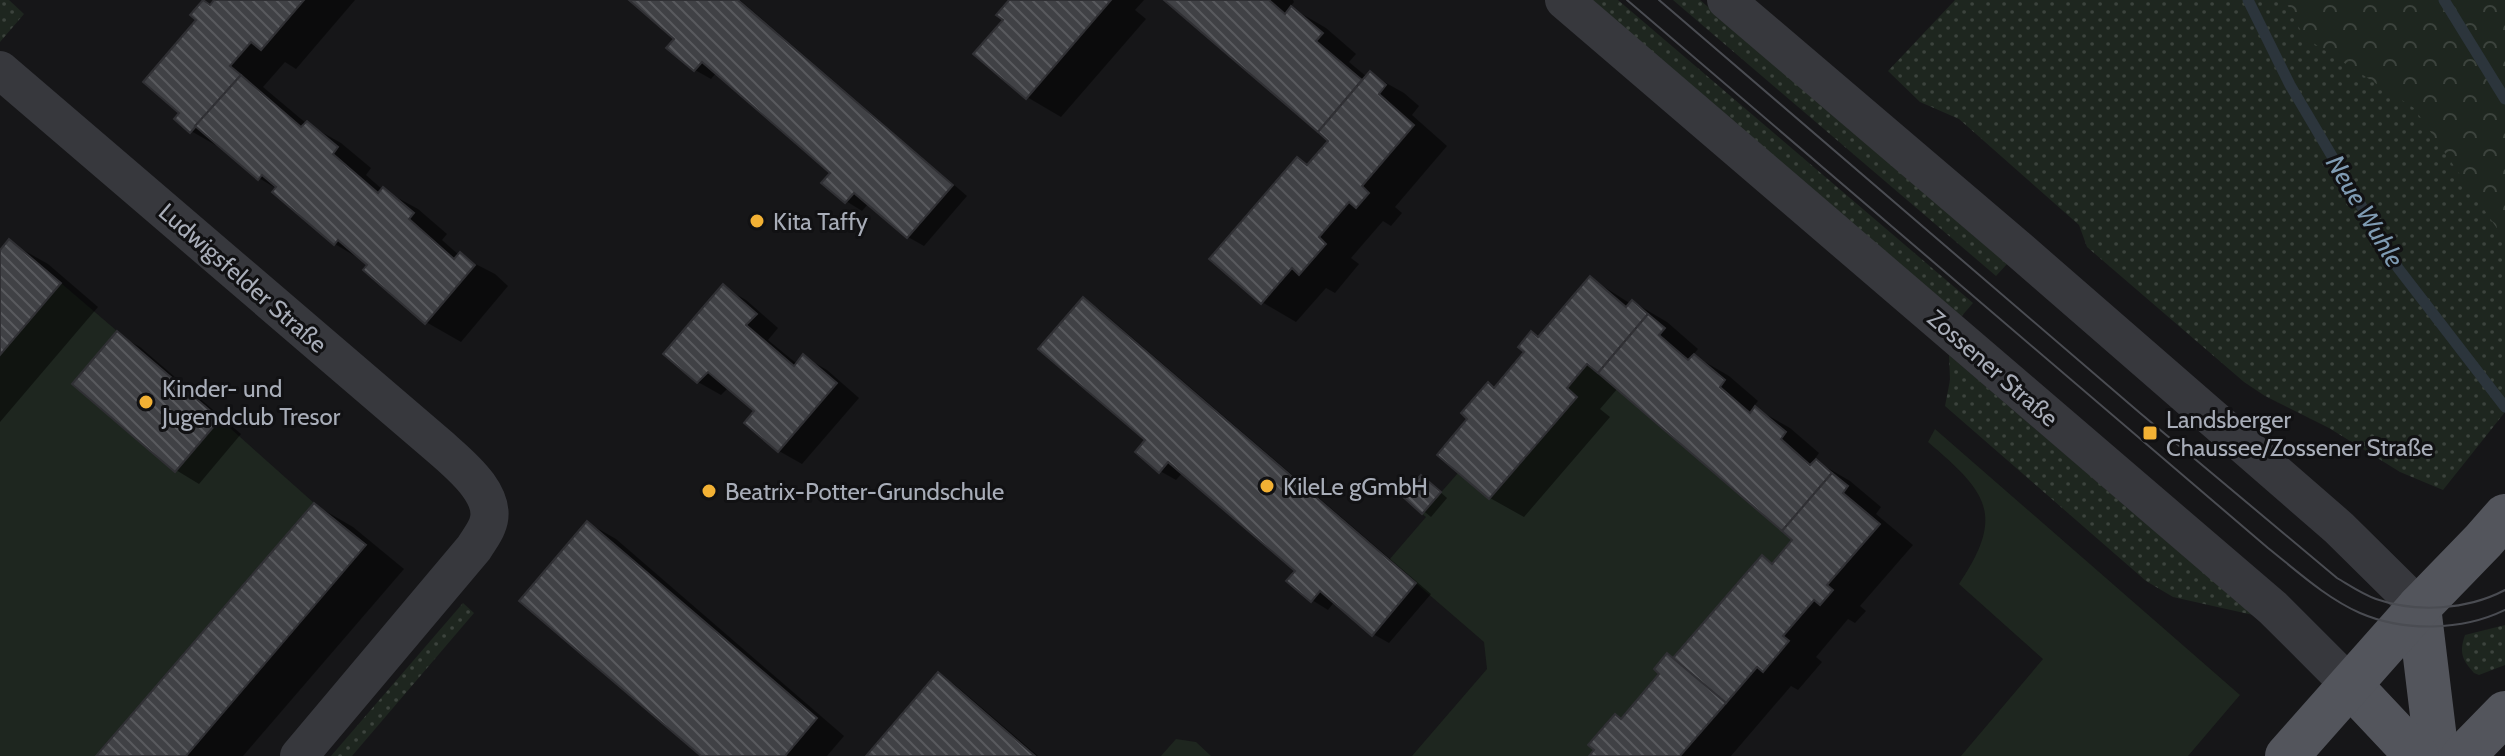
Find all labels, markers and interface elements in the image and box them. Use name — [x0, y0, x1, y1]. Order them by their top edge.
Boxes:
water label: Neue Wuhle — [2319, 149, 2411, 273]
street label: Ludwigsfelder Straße — [153, 197, 333, 359]
place label: Kita Taffy — [773, 207, 868, 236]
marker: Kita Taffy — [748, 212, 766, 230]
street label: Zossener Straße — [1922, 304, 2064, 432]
place label: Kinder- und Jugendclub Tresor — [161, 374, 341, 431]
marker: Kinder- und Jugendclub Tresor — [137, 393, 155, 411]
place label: Landsberger Chaussee/Zossener Straße — [2166, 405, 2433, 462]
marker: Landsberger Chaussee/Zossener Straße — [2141, 424, 2159, 442]
place label: KileLe gGmbH — [1283, 472, 1428, 501]
place label: Beatrix-Potter-Grundschule — [725, 477, 1004, 506]
marker: KileLe gGmbH — [1258, 477, 1276, 495]
marker: Beatrix-Potter-Grundschule — [700, 482, 718, 500]

